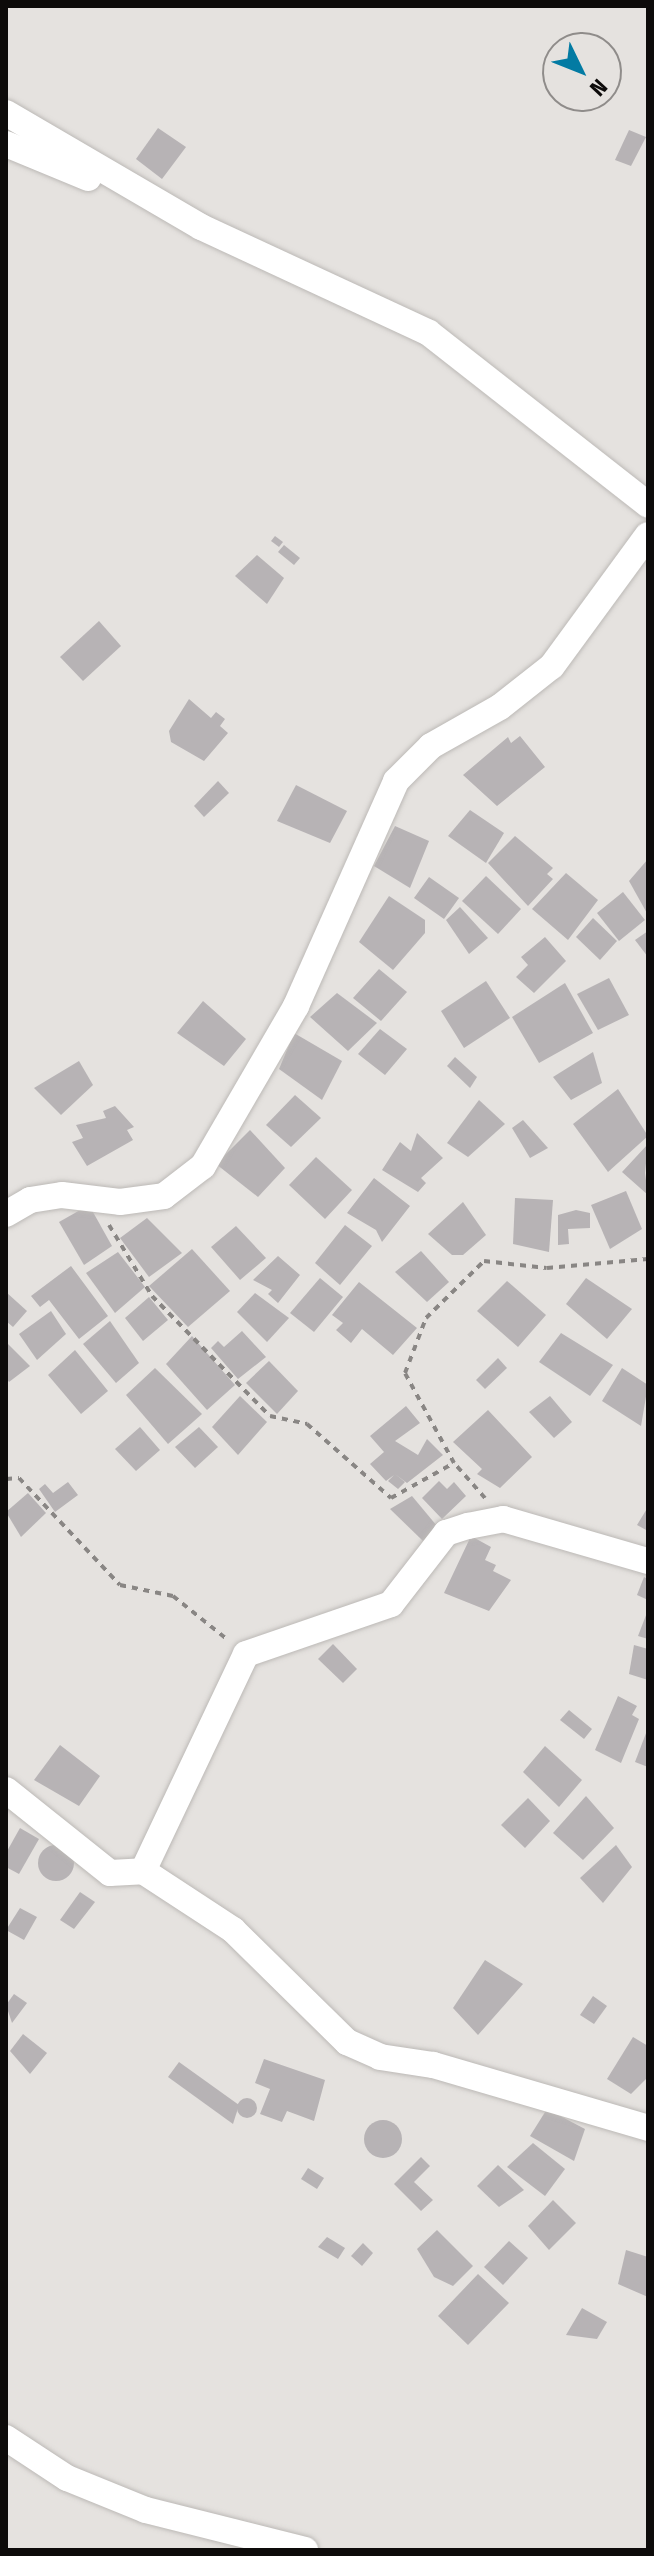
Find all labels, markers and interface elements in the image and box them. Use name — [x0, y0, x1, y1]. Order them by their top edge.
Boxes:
north arrow — [542, 32, 622, 112]
text: N — [584, 73, 613, 101]

